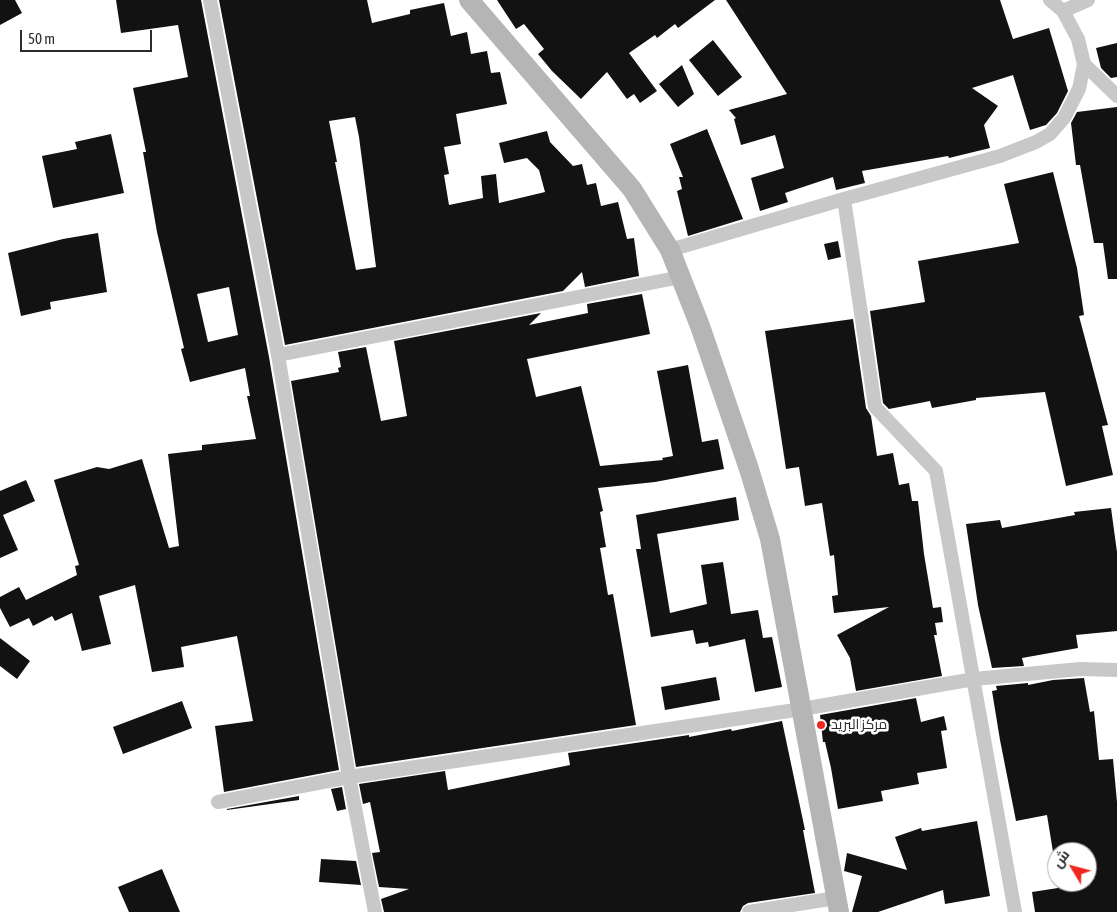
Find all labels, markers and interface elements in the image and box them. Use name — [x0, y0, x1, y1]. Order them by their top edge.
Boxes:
scale bar — [22, 20, 155, 52]
text: 50 m — [28, 30, 55, 47]
place label: مركز البريد — [831, 717, 887, 733]
marker: مركز البريد — [815, 719, 827, 731]
north arrow — [1047, 842, 1097, 892]
text: ش — [1049, 847, 1073, 871]

